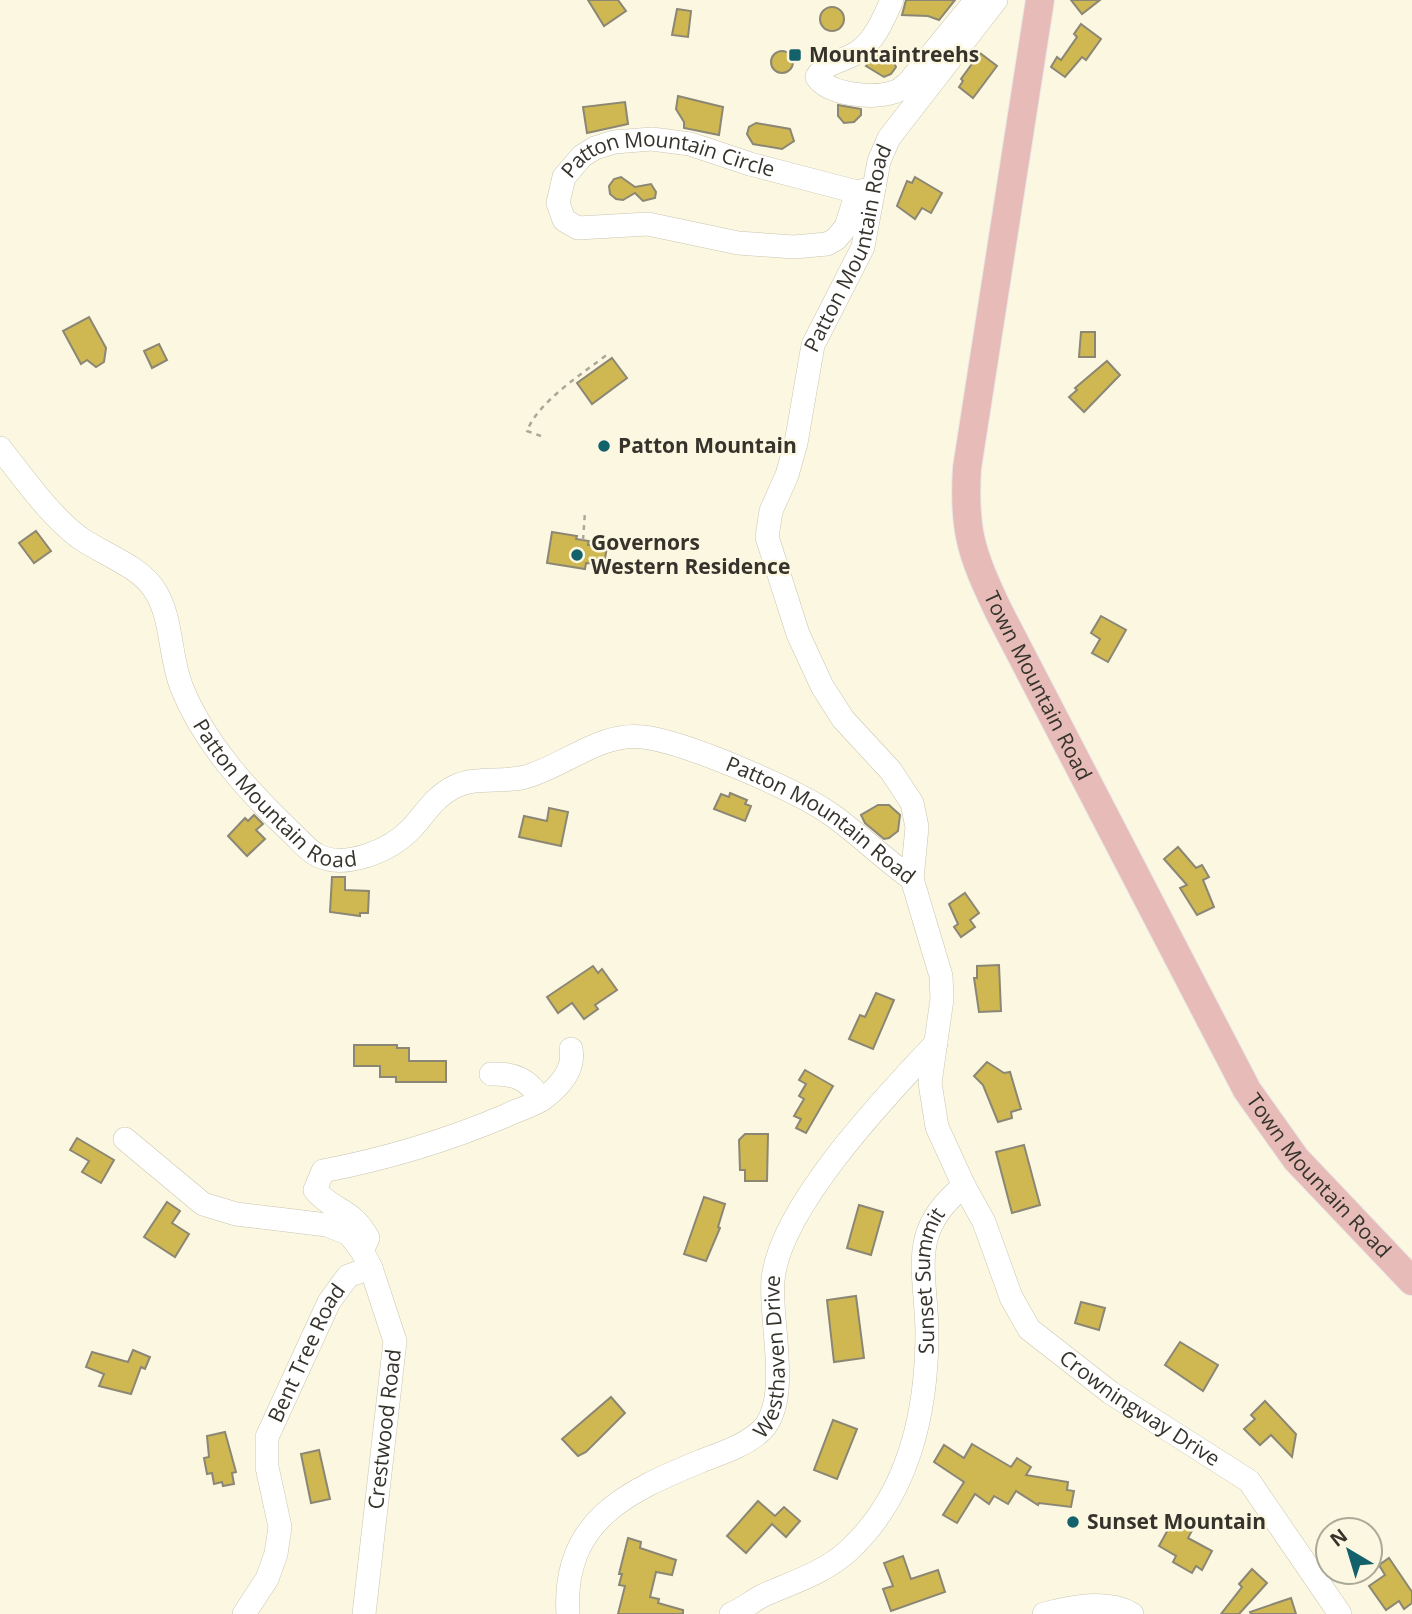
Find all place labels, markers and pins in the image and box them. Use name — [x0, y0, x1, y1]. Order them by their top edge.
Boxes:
place label: Mountaintreehs — [809, 40, 979, 68]
marker: Mountaintreehs — [787, 47, 803, 63]
place label: Patton Mountain — [618, 431, 797, 459]
marker: Patton Mountain — [596, 438, 612, 454]
place label: Governors Western Residence — [591, 528, 790, 580]
marker: Governors Western Residence — [569, 547, 585, 563]
place label: Sunset Mountain — [1087, 1507, 1266, 1535]
marker: Sunset Mountain — [1065, 1514, 1081, 1530]

